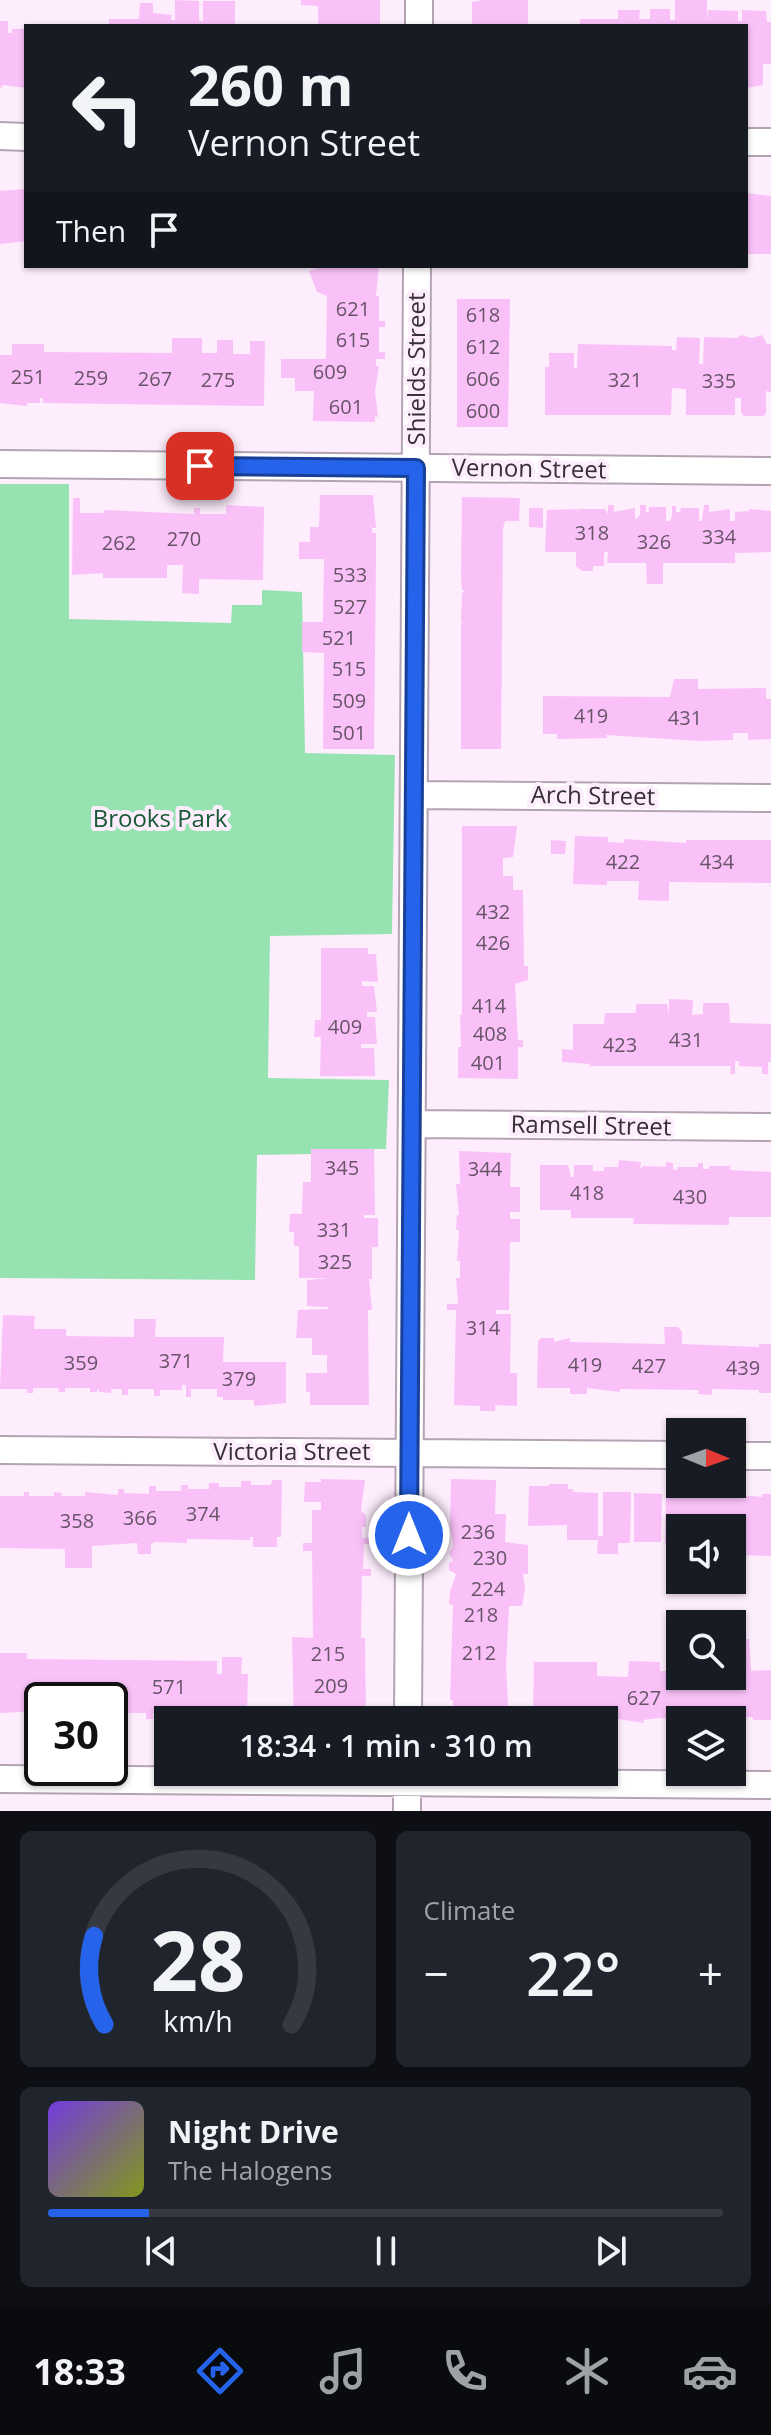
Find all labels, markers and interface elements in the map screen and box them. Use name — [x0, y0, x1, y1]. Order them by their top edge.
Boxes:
text: 260 m — [188, 46, 354, 122]
icon: left — [56, 56, 160, 160]
text: Vernon Street — [188, 118, 420, 167]
icon: arrive — [142, 208, 186, 252]
text: Then — [56, 210, 126, 251]
street label: Shields Street — [399, 293, 432, 445]
house number: 621 — [336, 295, 370, 322]
house number: 618 — [466, 301, 500, 328]
house number: 615 — [336, 326, 370, 353]
house number: 612 — [466, 333, 500, 360]
house number: 609 — [313, 358, 347, 385]
house number: 251 — [11, 363, 45, 390]
house number: 259 — [74, 364, 108, 391]
house number: 267 — [138, 365, 172, 392]
house number: 606 — [466, 365, 500, 392]
house number: 275 — [201, 366, 235, 393]
house number: 321 — [608, 366, 642, 393]
house number: 335 — [702, 367, 736, 394]
house number: 601 — [329, 393, 363, 420]
house number: 600 — [466, 397, 500, 424]
pin — [166, 432, 234, 500]
icon: arrive — [178, 444, 222, 488]
street label: Vernon Street — [451, 450, 607, 485]
house number: 318 — [575, 519, 609, 546]
house number: 334 — [702, 523, 737, 550]
house number: 270 — [167, 525, 201, 552]
house number: 326 — [637, 528, 671, 555]
house number: 262 — [102, 529, 136, 556]
house number: 533 — [333, 561, 367, 588]
house number: 527 — [333, 593, 367, 620]
house number: 521 — [322, 624, 356, 651]
house number: 515 — [332, 655, 366, 682]
house number: 509 — [332, 687, 366, 714]
house number: 419 — [574, 702, 608, 729]
house number: 431 — [668, 704, 702, 731]
house number: 501 — [332, 719, 366, 746]
street label: Arch Street — [531, 777, 656, 812]
park label: Brooks Park — [93, 801, 228, 834]
house number: 422 — [606, 848, 640, 875]
house number: 434 — [700, 848, 735, 875]
house number: 432 — [476, 898, 510, 925]
house number: 426 — [476, 929, 510, 956]
house number: 414 — [472, 992, 507, 1019]
house number: 409 — [328, 1013, 362, 1040]
house number: 408 — [473, 1020, 507, 1047]
house number: 431 — [669, 1026, 703, 1053]
house number: 423 — [603, 1031, 637, 1058]
house number: 401 — [471, 1049, 505, 1076]
street label: Ramsell Street — [510, 1107, 672, 1142]
house number: 345 — [325, 1154, 359, 1181]
house number: 344 — [468, 1155, 503, 1182]
house number: 418 — [570, 1179, 604, 1206]
house number: 430 — [673, 1183, 707, 1210]
house number: 331 — [317, 1216, 351, 1243]
house number: 325 — [318, 1248, 352, 1275]
house number: 314 — [466, 1314, 501, 1341]
house number: 371 — [159, 1347, 193, 1374]
house number: 359 — [64, 1349, 98, 1376]
house number: 419 — [568, 1351, 602, 1378]
house number: 427 — [632, 1352, 666, 1379]
house number: 439 — [726, 1354, 760, 1381]
house number: 379 — [222, 1365, 256, 1392]
north arrow — [666, 1418, 746, 1498]
map controls — [666, 1418, 746, 1786]
street label: Victoria Street — [213, 1434, 371, 1467]
position arrow — [367, 1493, 451, 1577]
house number: 374 — [186, 1500, 221, 1527]
house number: 366 — [123, 1504, 157, 1531]
house number: 358 — [60, 1507, 94, 1534]
button: sound — [666, 1514, 746, 1594]
house number: 236 — [461, 1518, 495, 1545]
house number: 230 — [473, 1544, 507, 1571]
house number: 224 — [471, 1575, 506, 1602]
house number: 218 — [464, 1601, 498, 1628]
button: search — [666, 1610, 746, 1690]
house number: 212 — [462, 1639, 496, 1666]
house number: 215 — [311, 1640, 345, 1667]
house number: 209 — [314, 1672, 348, 1699]
house number: 571 — [152, 1673, 186, 1700]
speed limit sign: 30 — [24, 1682, 128, 1786]
house number: 627 — [627, 1684, 661, 1711]
button: layers — [666, 1706, 746, 1786]
text: 18:34 · 1 min · 310 m — [239, 1725, 533, 1766]
text: Climate — [424, 1892, 515, 1928]
text: 28 — [150, 1902, 245, 2015]
text: 22° — [526, 1932, 620, 2014]
text: − — [424, 1943, 449, 2003]
text: + — [698, 1943, 723, 2003]
text: km/h — [163, 2001, 232, 2040]
text: Night Drive — [168, 2111, 339, 2152]
text: The Halogens — [168, 2152, 333, 2188]
icon: previous — [139, 2229, 183, 2273]
icon: pause — [364, 2229, 408, 2273]
icon: next — [589, 2229, 633, 2273]
icon: directions — [192, 2343, 248, 2399]
icon: music — [315, 2343, 371, 2399]
icon: phone — [437, 2343, 493, 2399]
icon: climate — [559, 2343, 615, 2399]
icon: car — [682, 2343, 738, 2399]
text: 18:33 — [33, 2347, 126, 2396]

